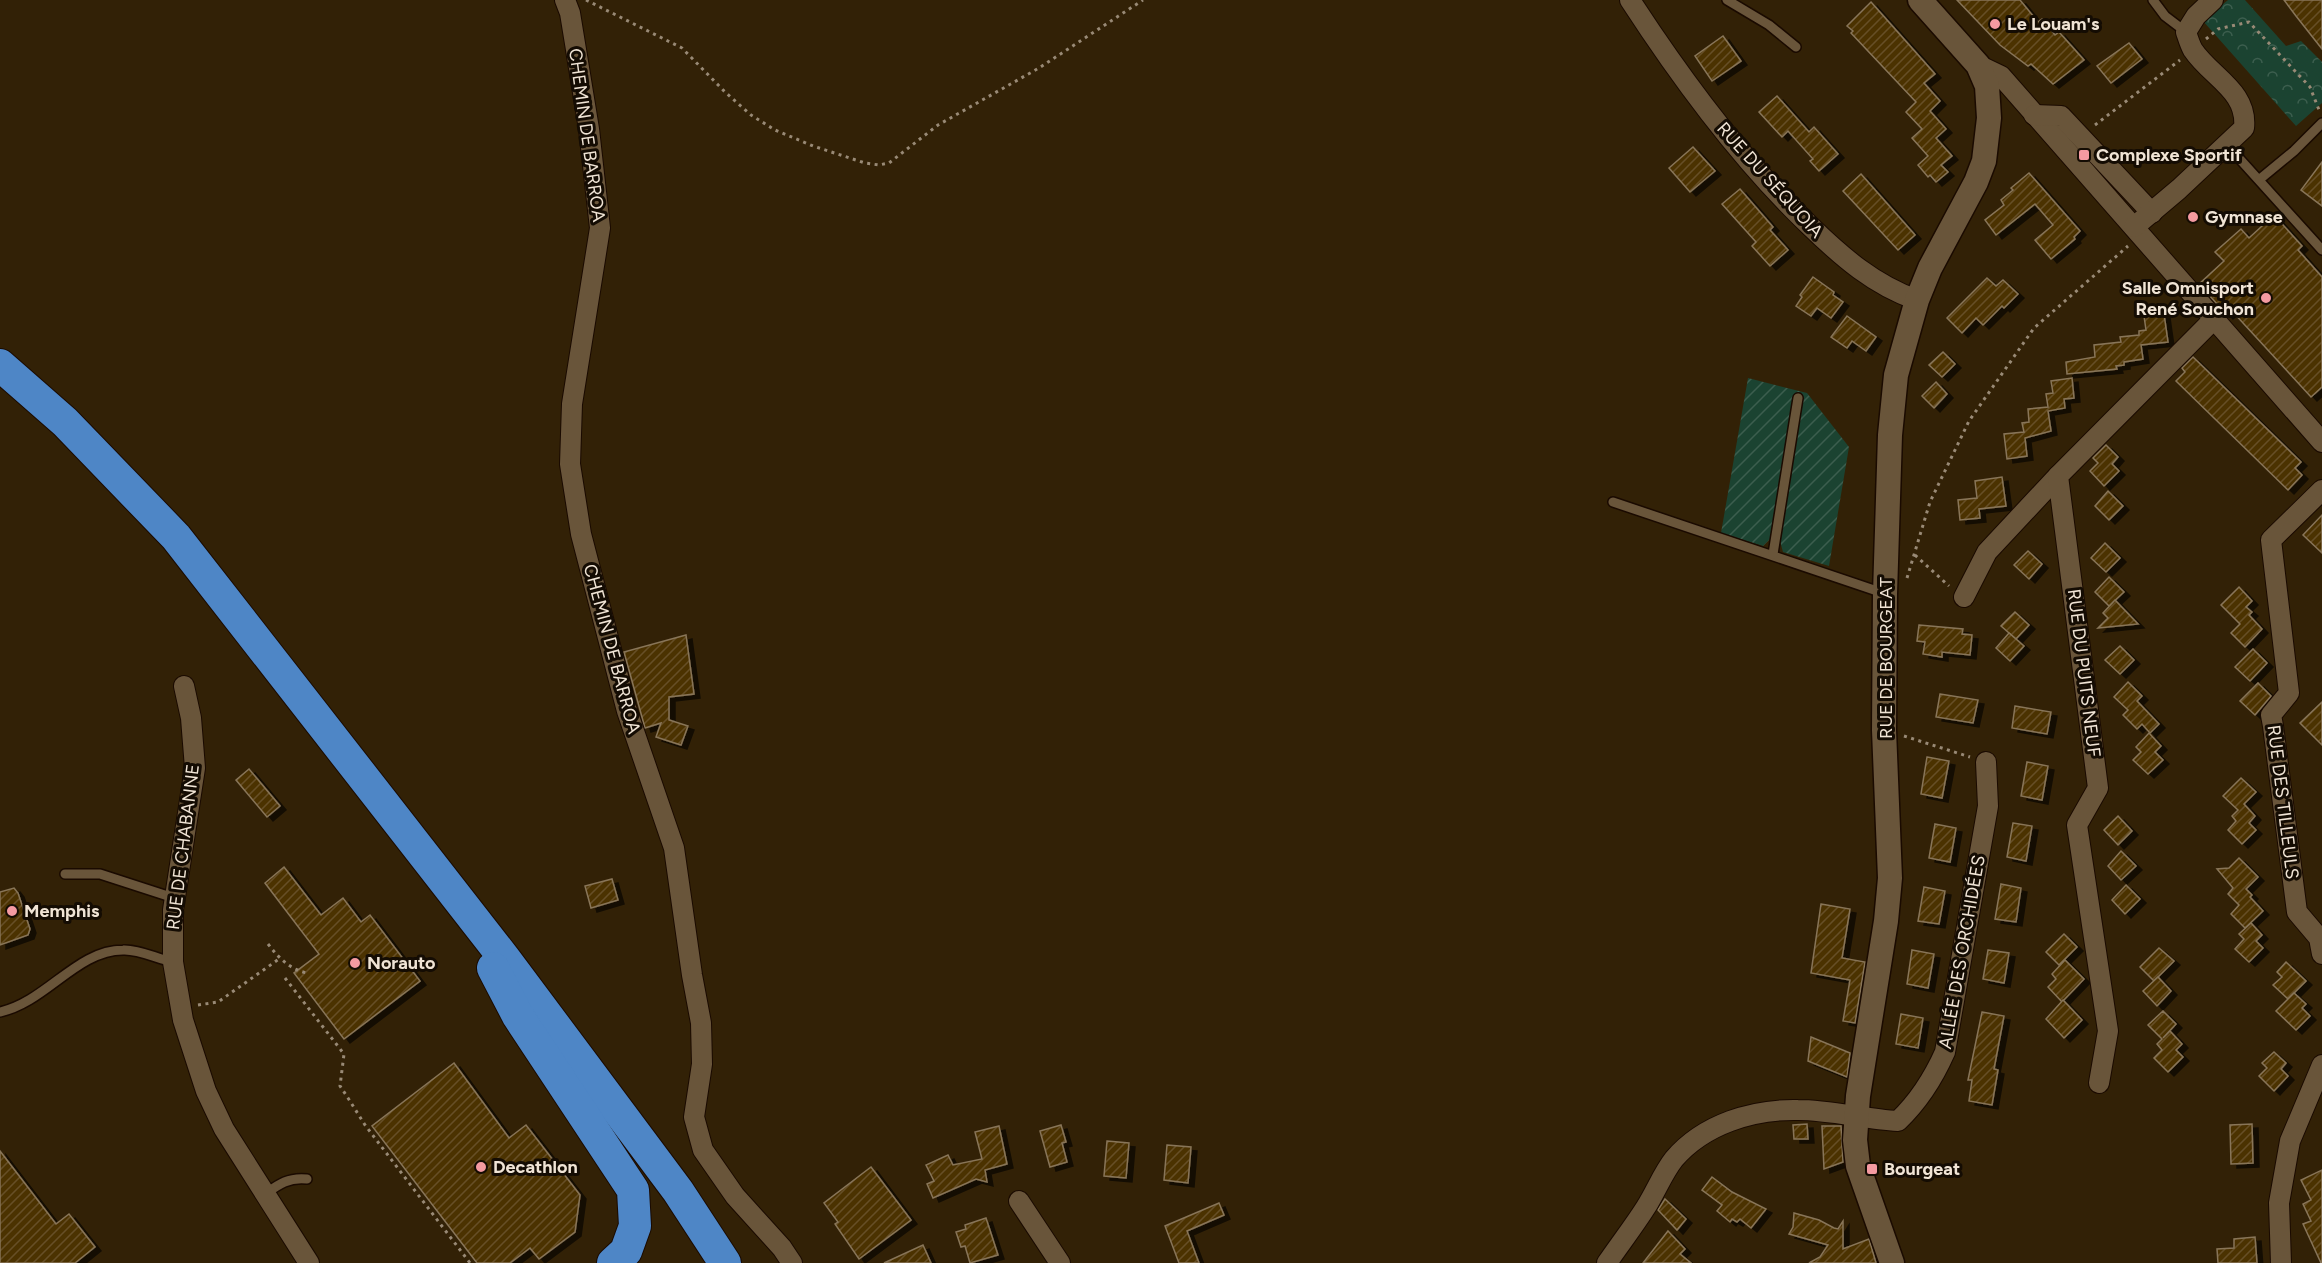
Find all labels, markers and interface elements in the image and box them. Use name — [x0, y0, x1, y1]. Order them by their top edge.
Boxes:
place label: Le Louam's — [2007, 13, 2100, 35]
marker: Le Louam's — [1988, 17, 2002, 31]
street label: CHEMIN DE BARROA — [564, 47, 610, 223]
street label: RUE DU SÉQUOIA — [1712, 118, 1828, 242]
place label: Complexe Sportif — [2096, 144, 2243, 166]
marker: Complexe Sportif — [2077, 148, 2091, 162]
place label: Gymnase — [2205, 206, 2283, 228]
marker: Gymnase — [2186, 210, 2200, 224]
place label: Salle Omnisport René Souchon — [2122, 277, 2254, 320]
marker: Salle Omnisport René Souchon — [2259, 291, 2273, 305]
street label: CHEMIN DE BARROA — [579, 562, 645, 736]
street label: RUE DE BOURGEAT — [1875, 577, 1897, 739]
street label: RUE DU PUITS NEUF — [2063, 588, 2105, 759]
street label: RUE DES TILLEULS — [2263, 724, 2303, 880]
street label: RUE DE CHABANNE — [162, 763, 204, 931]
street label: ALLÉE DES ORCHIDÉES — [1934, 853, 1990, 1051]
place label: Memphis — [24, 900, 100, 922]
marker: Memphis — [5, 904, 19, 918]
place label: Norauto — [367, 952, 436, 974]
marker: Norauto — [348, 956, 362, 970]
place label: Decathlon — [493, 1156, 578, 1178]
place label: Bourgeat — [1884, 1158, 1960, 1180]
marker: Decathlon — [474, 1160, 488, 1174]
marker: Bourgeat — [1865, 1162, 1879, 1176]

